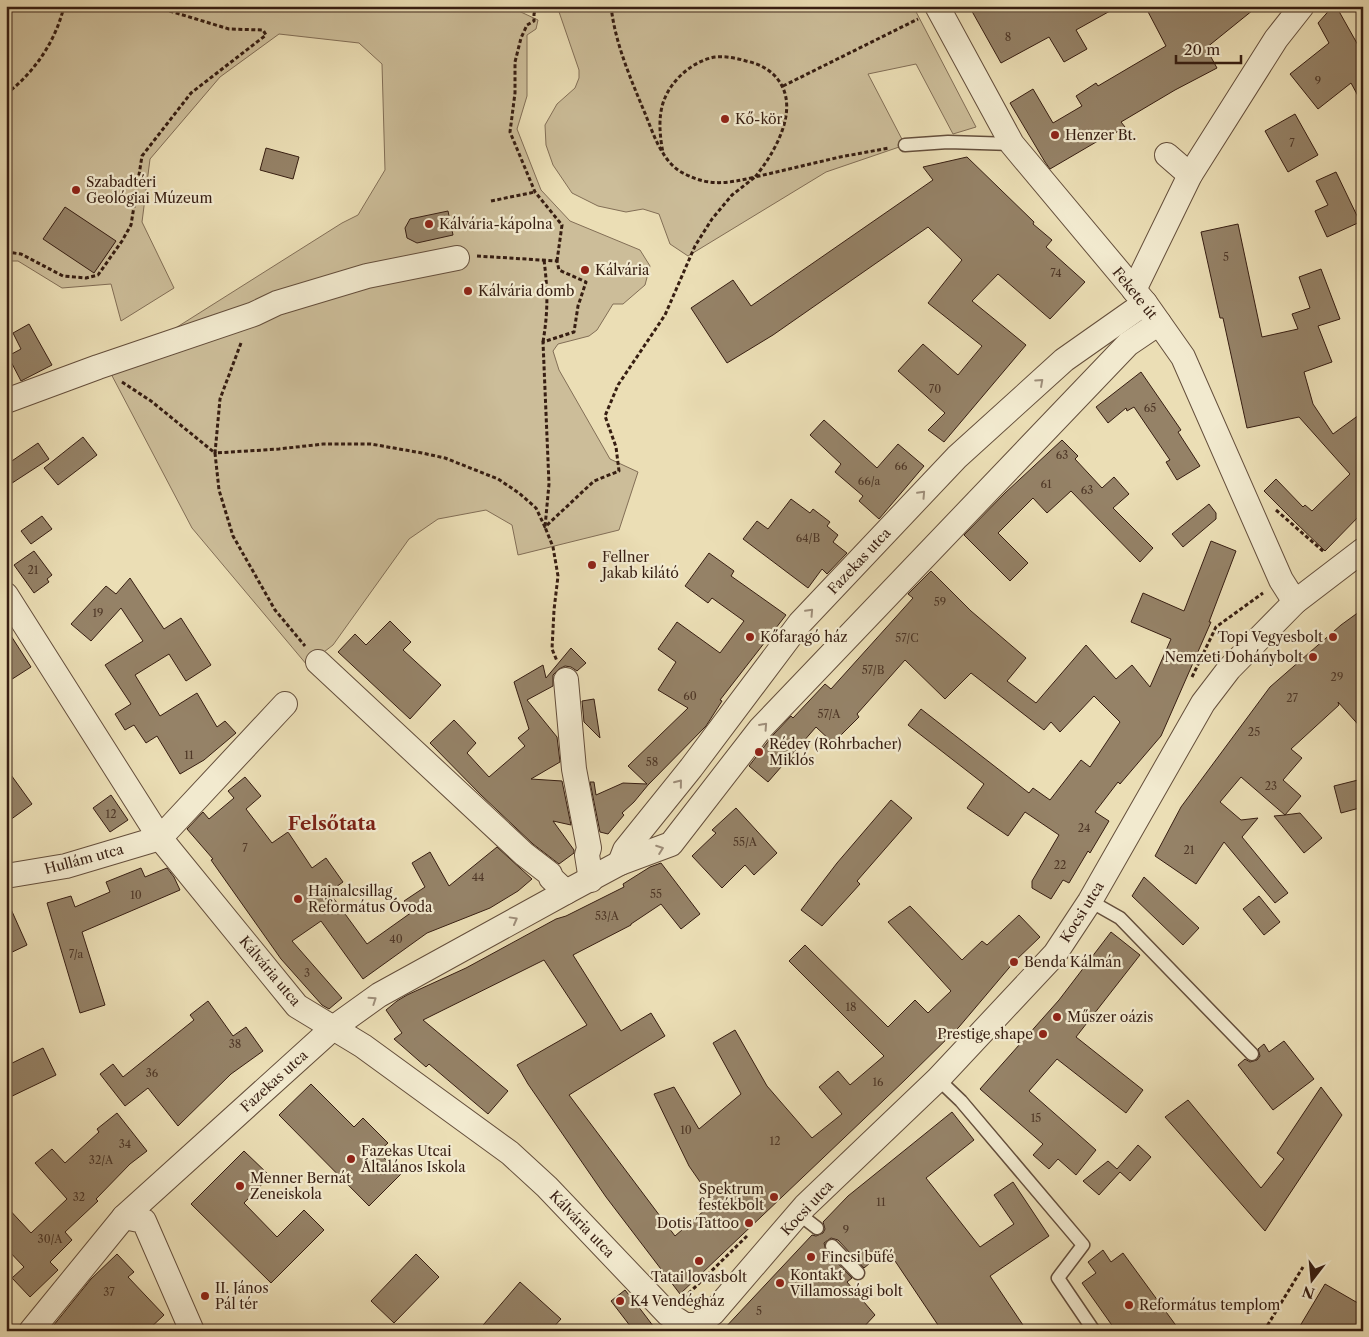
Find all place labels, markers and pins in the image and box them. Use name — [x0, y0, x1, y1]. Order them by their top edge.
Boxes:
place label: Kő-kör — [735, 110, 783, 128]
marker: Kő-kör — [719, 113, 731, 125]
place label: Henzer Bt. — [1065, 126, 1136, 144]
marker: Henzer Bt. — [1049, 129, 1061, 141]
place label: Szabadtéri Geológiai Múzeum — [86, 173, 213, 207]
marker: Szabadtéri Geológiai Múzeum — [70, 184, 82, 196]
place label: Kálvária-kápolna — [439, 215, 553, 233]
marker: Kálvária-kápolna — [423, 218, 435, 230]
place label: Kálvária — [595, 261, 650, 279]
marker: Kálvária — [579, 264, 591, 276]
place label: Kálvária domb — [478, 282, 575, 300]
marker: Kálvária domb — [462, 285, 474, 297]
place label: Fellner Jakab kilátó — [600, 548, 679, 582]
marker: Fellner Jakab kilátó — [586, 559, 598, 571]
place label: Kőfaragó ház — [760, 628, 848, 646]
place label: Topi Vegyesbolt — [1218, 628, 1323, 646]
marker: Kőfaragó ház — [744, 631, 756, 643]
marker: Topi Vegyesbolt — [1327, 631, 1339, 643]
place label: Nemzeti Dohánybolt — [1164, 648, 1303, 666]
marker: Nemzeti Dohánybolt — [1307, 651, 1319, 663]
place label: Rédey (Rohrbacher) Miklós — [769, 735, 901, 769]
marker: Rédey (Rohrbacher) Miklós — [753, 746, 765, 758]
place label: Hajnalcsillag Református Óvoda — [308, 882, 433, 916]
marker: Hajnalcsillag Református Óvoda — [292, 893, 304, 905]
place label: Benda Kálmán — [1024, 953, 1122, 971]
marker: Benda Kálmán — [1008, 956, 1020, 968]
place label: Műszer oázis — [1067, 1008, 1153, 1026]
marker: Műszer oázis — [1051, 1011, 1063, 1023]
place label: Prestige shape — [937, 1025, 1033, 1043]
marker: Prestige shape — [1037, 1028, 1049, 1040]
place label: Fazekas Utcai Általános Iskola — [360, 1142, 466, 1176]
marker: Fazekas Utcai Általános Iskola — [345, 1153, 357, 1165]
place label: Menner Bernát Zeneiskola — [250, 1169, 351, 1203]
marker: Menner Bernát Zeneiskola — [234, 1180, 246, 1192]
place label: Spektrum festékbolt — [698, 1180, 764, 1214]
marker: Spektrum festékbolt — [768, 1191, 780, 1203]
place label: Dotis Tattoo — [657, 1214, 739, 1232]
marker: Dotis Tattoo — [743, 1217, 755, 1229]
place label: Fincsi büfé — [821, 1248, 894, 1266]
marker: Fincsi büfé — [805, 1251, 817, 1263]
marker: Tatai lovasbolt — [693, 1255, 705, 1267]
place label: Kontakt Villamossági bolt — [789, 1266, 903, 1300]
place label: Tatai lovasbolt — [651, 1268, 747, 1286]
marker: Kontakt Villamossági bolt — [774, 1277, 786, 1289]
place label: II. János Pál tér — [215, 1279, 269, 1313]
marker: II. János Pál tér — [199, 1290, 211, 1302]
place label: K4 Vendégház — [630, 1292, 724, 1310]
marker: K4 Vendégház — [614, 1295, 626, 1307]
place label: Református templom — [1139, 1296, 1280, 1314]
marker: Református templom — [1123, 1299, 1135, 1311]

